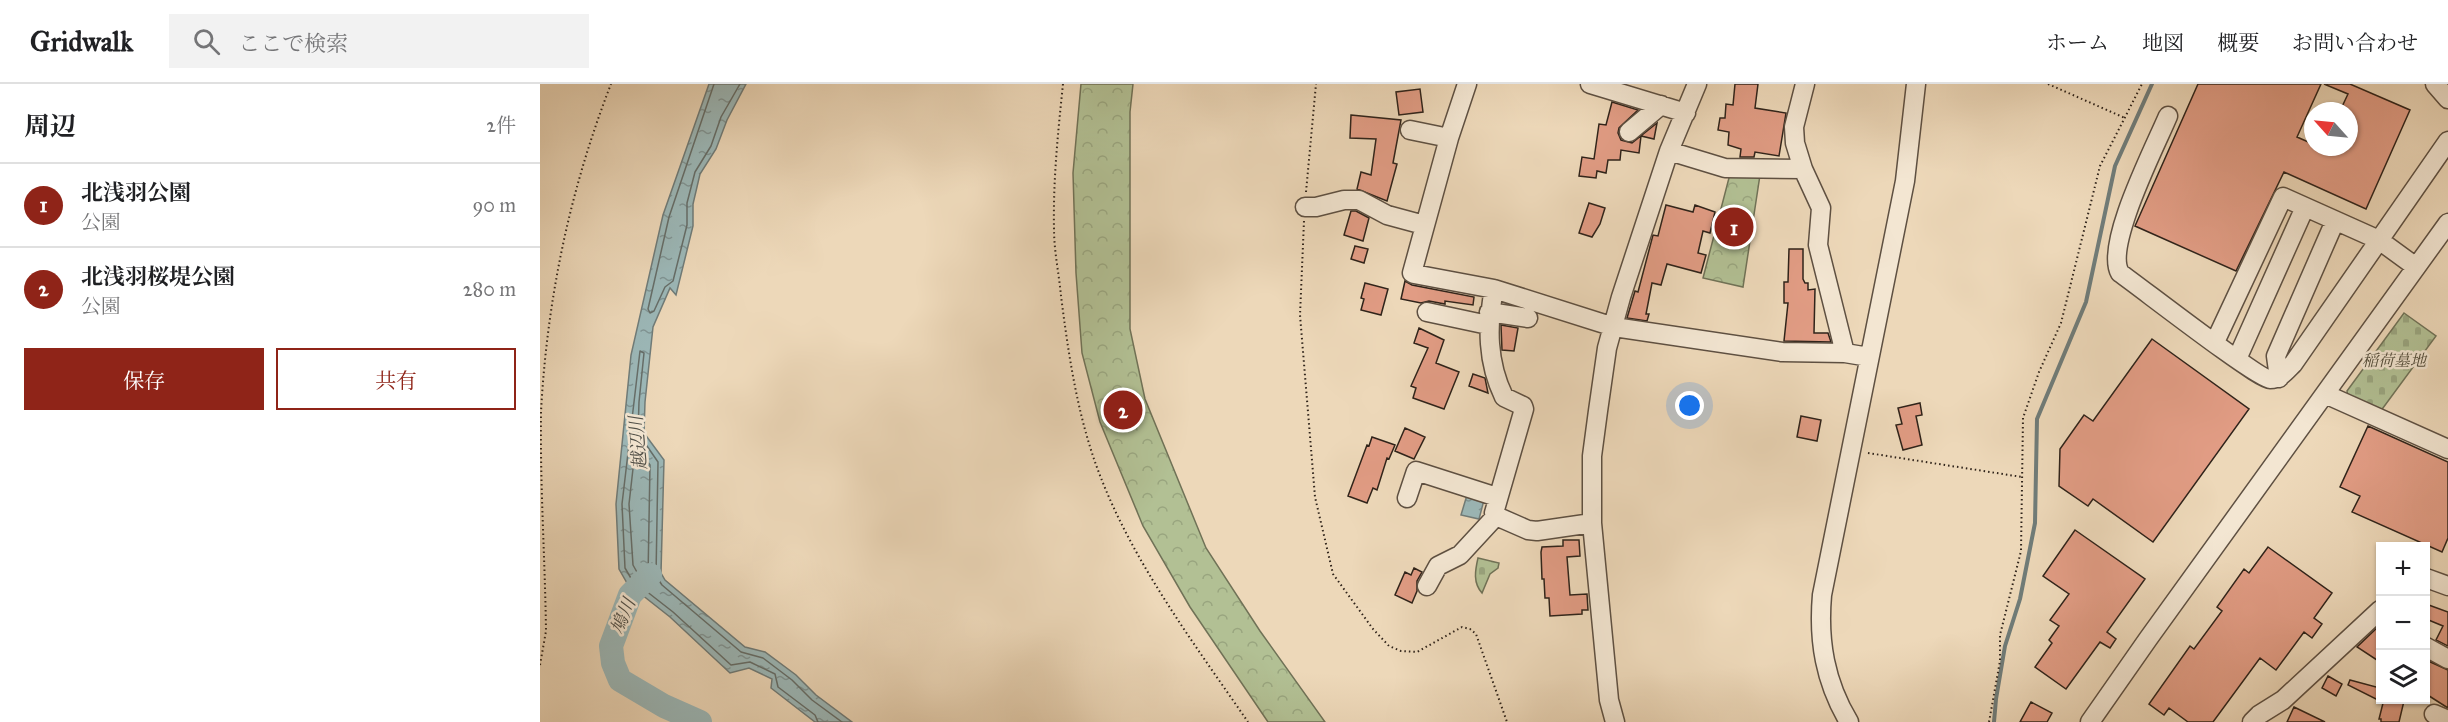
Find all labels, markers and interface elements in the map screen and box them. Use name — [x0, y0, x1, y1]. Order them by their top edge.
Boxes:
search box — [169, 14, 589, 68]
text: Gridwalk — [30, 24, 133, 59]
icon: search — [190, 25, 223, 58]
text: ここで検索 — [238, 30, 348, 57]
text: ホーム — [2046, 30, 2109, 56]
text: 地図 — [2142, 30, 2184, 56]
text: 概要 — [2217, 30, 2259, 56]
text: お問い合わせ — [2292, 30, 2418, 56]
north arrow — [2304, 102, 2358, 156]
text: 周辺 — [24, 110, 76, 142]
text: 2件 — [486, 113, 516, 137]
text: 北浅羽公園 — [81, 179, 191, 206]
text: 1 — [40, 193, 47, 217]
text: 90 m — [473, 193, 516, 217]
pin: 1 — [1714, 204, 1754, 250]
text: 公園 — [81, 210, 121, 234]
text: 北浅羽桜堤公園 — [81, 263, 235, 290]
text: 2 — [39, 277, 48, 301]
text: 280 m — [463, 277, 516, 301]
text: 公園 — [81, 294, 121, 318]
button: 保存 — [24, 348, 264, 410]
button: 共有 — [276, 348, 516, 410]
park label: 稲荷墓地 — [2362, 351, 2428, 370]
pin: 2 — [1104, 388, 1142, 432]
your location — [1675, 391, 1704, 420]
water label: 越辺川 — [625, 413, 651, 471]
map controls — [2376, 542, 2430, 704]
button: + — [2376, 542, 2430, 596]
water label: 鳩川 — [606, 593, 641, 637]
button: − — [2376, 596, 2430, 650]
button: layers — [2376, 650, 2430, 704]

